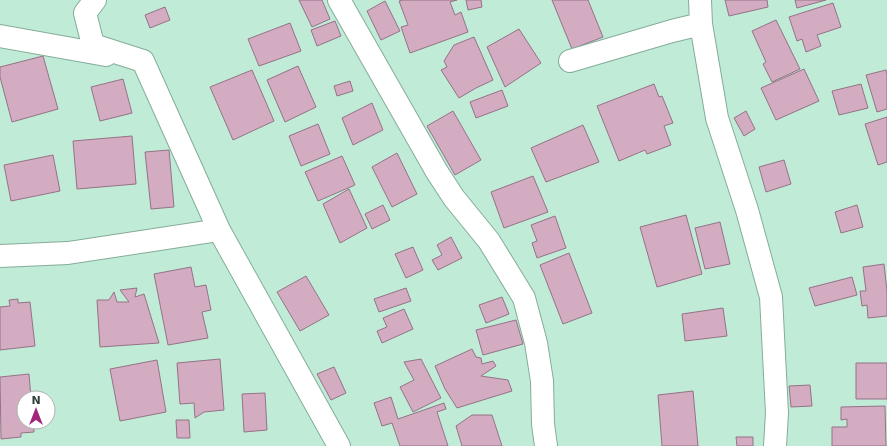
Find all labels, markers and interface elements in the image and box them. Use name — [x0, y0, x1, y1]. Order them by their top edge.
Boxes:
north arrow — [16, 390, 56, 430]
text: N — [31, 394, 41, 407]

